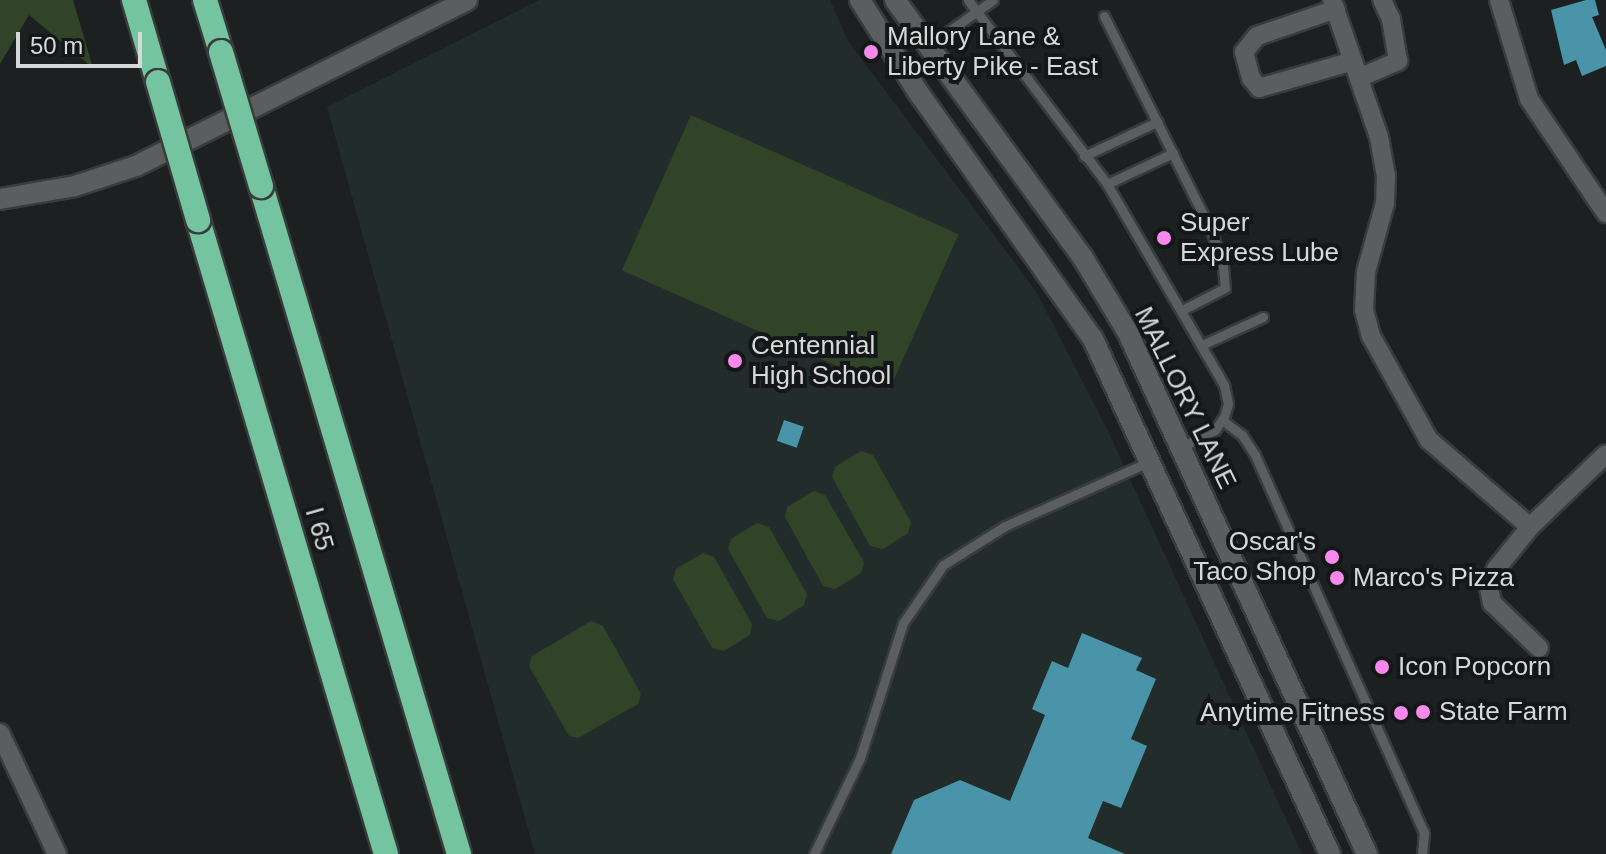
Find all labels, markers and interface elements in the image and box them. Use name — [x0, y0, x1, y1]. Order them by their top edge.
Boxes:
scale bar — [20, 16, 146, 66]
place label: Mallory Lane & Liberty Pike - East — [887, 21, 1098, 82]
text: 50 m — [30, 32, 83, 59]
marker: Mallory Lane & Liberty Pike - East — [862, 43, 880, 61]
place label: Super Express Lube — [1180, 207, 1339, 268]
marker: Super Express Lube — [1155, 229, 1173, 247]
street label: MALLORY LANE — [1127, 302, 1243, 494]
place label: Centennial High School — [751, 330, 891, 392]
marker: Centennial High School — [726, 352, 744, 370]
street label: I 65 — [298, 504, 340, 554]
place label: Oscar's Taco Shop — [1193, 526, 1316, 588]
marker: Oscar's Taco Shop — [1323, 548, 1341, 566]
place label: Marco's Pizza — [1353, 562, 1514, 594]
marker: Marco's Pizza — [1328, 569, 1346, 587]
place label: Icon Popcorn — [1398, 651, 1551, 683]
marker: Icon Popcorn — [1373, 658, 1391, 676]
place label: State Farm — [1439, 696, 1568, 728]
place label: Anytime Fitness — [1200, 697, 1385, 729]
marker: State Farm — [1414, 703, 1432, 721]
marker: Anytime Fitness — [1392, 704, 1410, 722]

